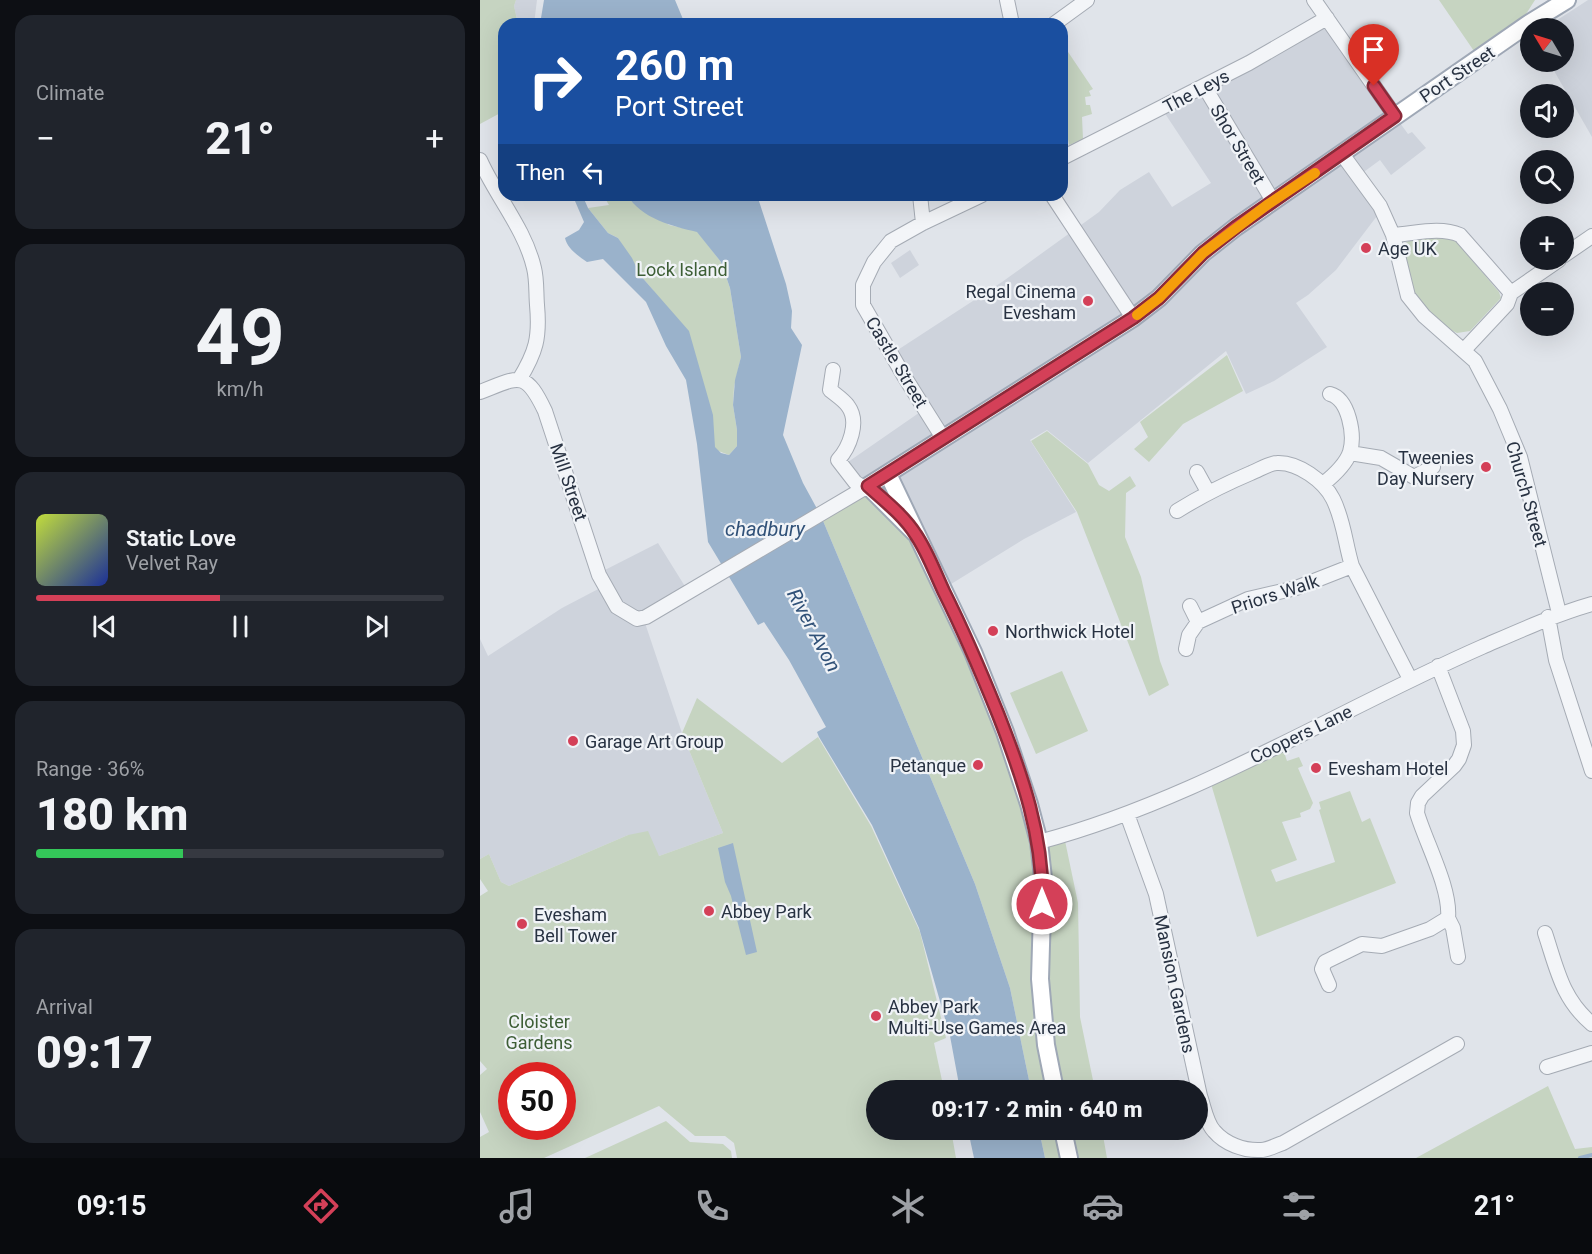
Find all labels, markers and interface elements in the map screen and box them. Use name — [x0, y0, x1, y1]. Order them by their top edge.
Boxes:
north arrow — [1520, 18, 1574, 72]
map controls — [1520, 18, 1574, 336]
pin — [1348, 24, 1399, 86]
icon: arrive — [1357, 33, 1390, 66]
text: 260 m — [615, 41, 734, 90]
street label: Port Street — [1416, 41, 1499, 107]
icon: right — [516, 42, 594, 120]
street label: The Leys — [1159, 65, 1233, 117]
text: Climate — [36, 81, 104, 105]
button: sound — [1520, 84, 1574, 138]
text: Port Street — [615, 91, 744, 123]
street label: Shor Street — [1206, 100, 1270, 188]
text: 21° — [205, 112, 275, 165]
text: − — [36, 119, 55, 158]
text: + — [425, 119, 444, 158]
button: search — [1520, 150, 1574, 204]
icon: left — [577, 156, 610, 189]
text: Then — [516, 160, 565, 185]
button: + — [1520, 216, 1574, 270]
place label: Age UK — [1378, 238, 1438, 259]
marker: Age UK — [1359, 241, 1373, 255]
park label: Lock Island — [636, 259, 728, 280]
place label: Regal Cinema Evesham — [965, 281, 1076, 323]
button: − — [1520, 282, 1574, 336]
text: 49 — [195, 292, 285, 383]
marker: Regal Cinema Evesham — [1081, 294, 1095, 308]
street label: Castle Street — [862, 313, 932, 411]
text: km/h — [217, 377, 263, 401]
street label: Church Street — [1502, 439, 1552, 549]
street label: Mill Street — [546, 440, 592, 524]
place label: Tweenies Day Nursery — [1377, 447, 1474, 489]
marker: Tweenies Day Nursery — [1479, 460, 1493, 474]
water label: chadbury — [725, 517, 806, 541]
text: Static Love — [126, 526, 236, 551]
text: Velvet Ray — [126, 551, 218, 575]
street label: Priors Walk — [1229, 570, 1322, 618]
water label: River Avon — [782, 584, 846, 676]
icon: previous — [88, 610, 121, 643]
icon: pause — [224, 610, 257, 643]
icon: next — [360, 610, 393, 643]
place label: Northwick Hotel — [1005, 621, 1134, 642]
marker: Northwick Hotel — [986, 624, 1000, 638]
street label: Coopers Lane — [1247, 700, 1355, 768]
place label: Garage Art Group — [585, 731, 724, 752]
marker: Garage Art Group — [566, 734, 580, 748]
place label: Petanque — [890, 755, 966, 776]
text: Range · 36% — [36, 757, 144, 781]
marker: Petanque — [971, 758, 985, 772]
place label: Evesham Hotel — [1328, 758, 1448, 779]
marker: Evesham Hotel — [1309, 761, 1323, 775]
text: 180 km — [36, 788, 188, 841]
position arrow — [1010, 872, 1074, 936]
place label: Abbey Park — [721, 901, 813, 922]
place label: Evesham Bell Tower — [534, 904, 617, 946]
marker: Abbey Park — [702, 904, 716, 918]
street label: Mansion Gardens — [1150, 913, 1200, 1055]
marker: Evesham Bell Tower — [515, 917, 529, 931]
text: Arrival — [36, 995, 93, 1019]
place label: Abbey Park Multi-Use Games Area — [888, 996, 1066, 1038]
marker: Abbey Park Multi-Use Games Area — [869, 1009, 883, 1023]
park label: Cloister Gardens — [506, 1011, 572, 1053]
text: 09:17 — [36, 1026, 153, 1079]
speed limit sign: 50 — [498, 1062, 576, 1140]
text: 09:17 · 2 min · 640 m — [932, 1097, 1142, 1122]
icon: directions — [300, 1185, 342, 1227]
icon: music — [496, 1185, 538, 1227]
icon: phone — [691, 1185, 733, 1227]
icon: climate — [887, 1185, 929, 1227]
icon: car — [1082, 1185, 1124, 1227]
icon: filters — [1278, 1185, 1320, 1227]
text: 09:15 — [77, 1190, 146, 1222]
text: 21° — [1474, 1190, 1515, 1222]

